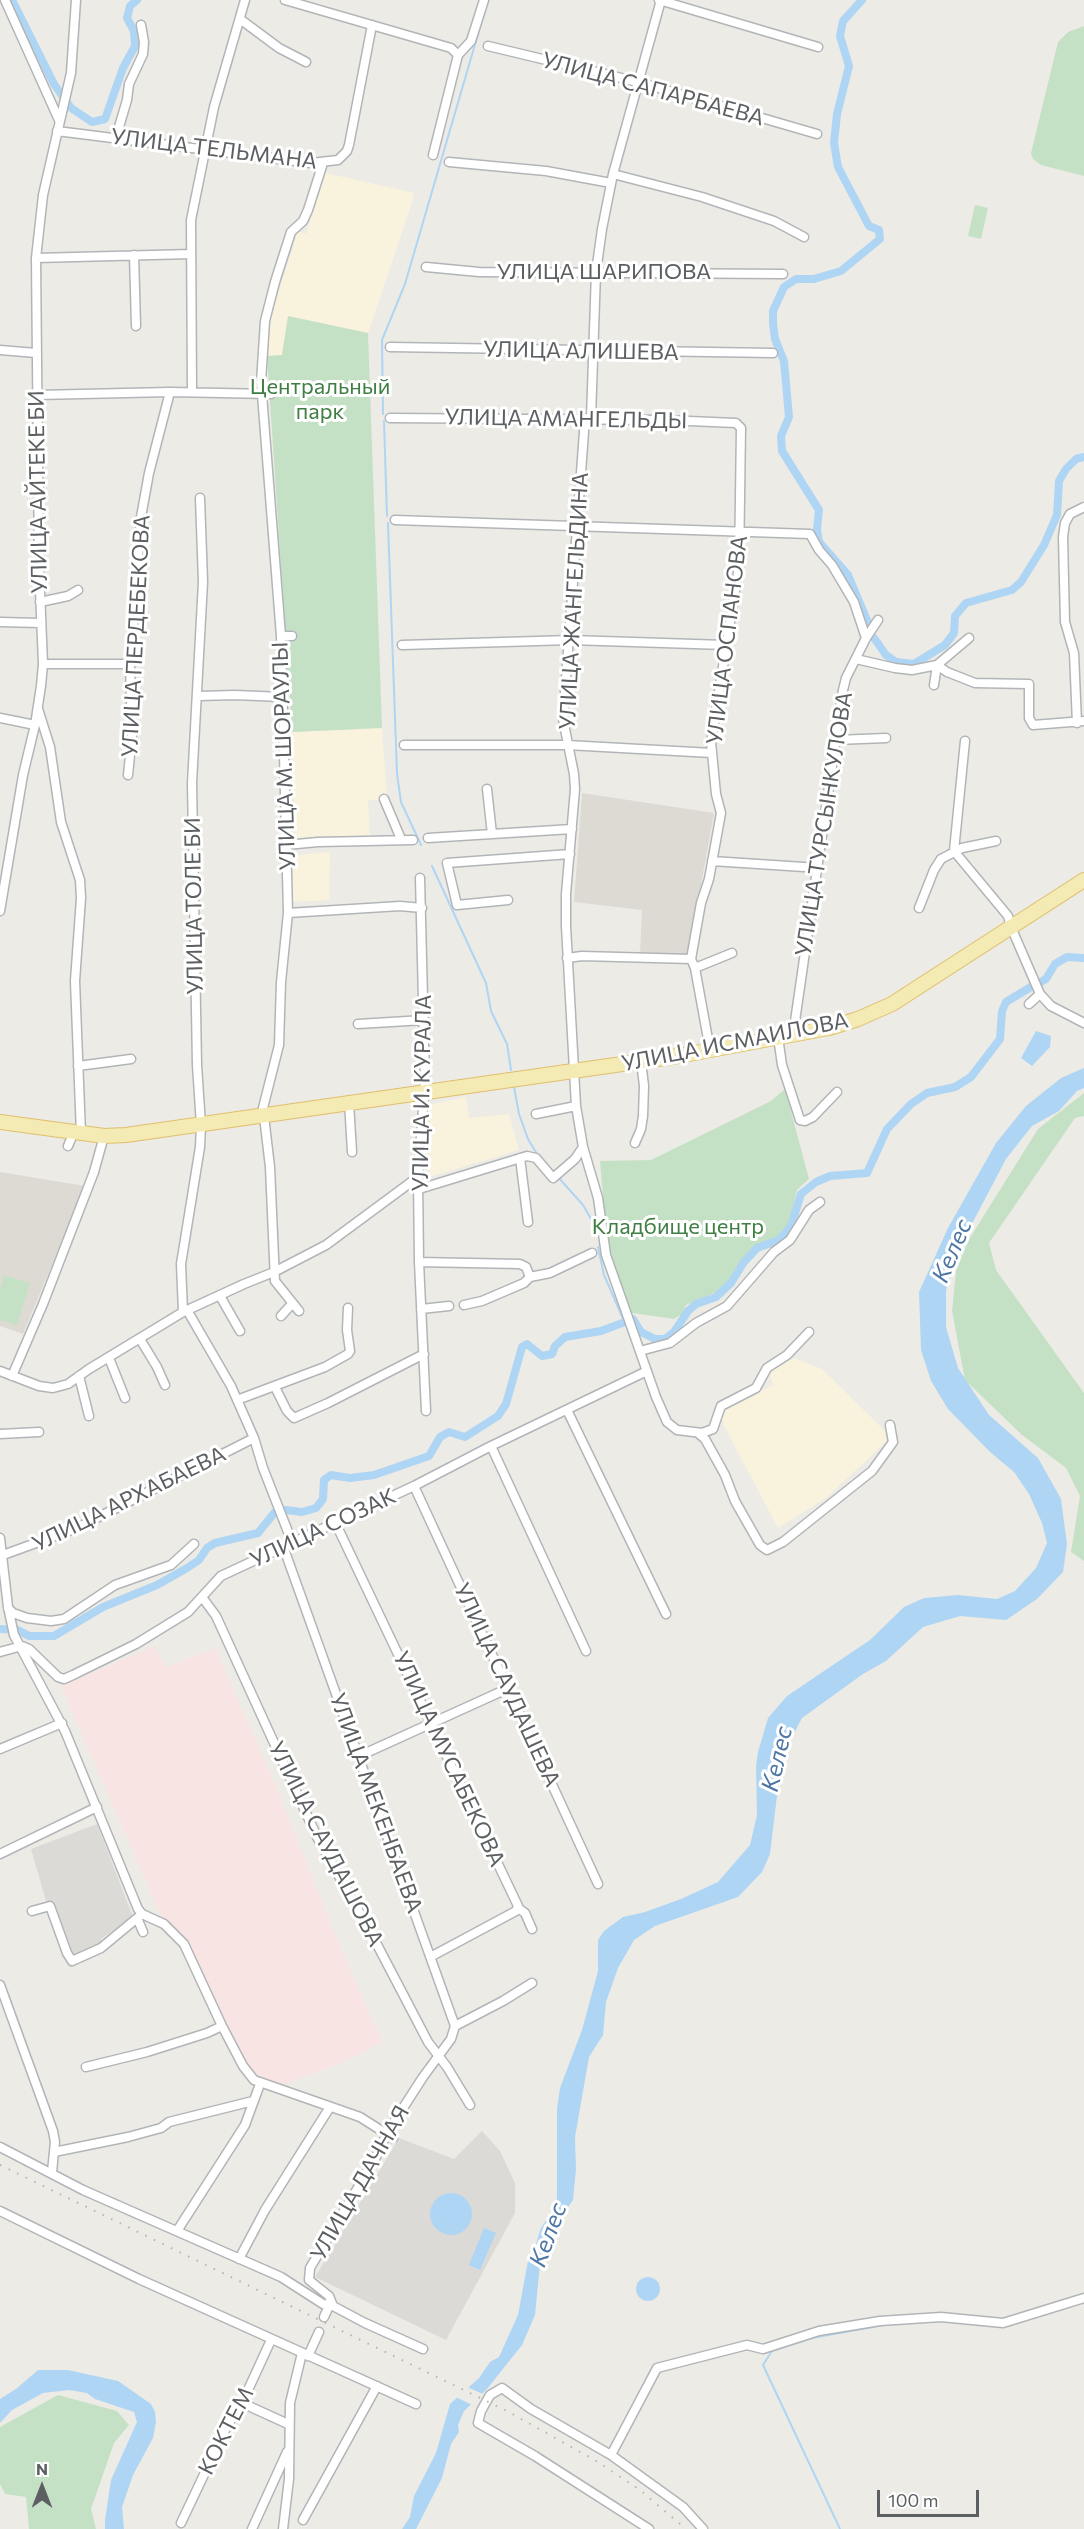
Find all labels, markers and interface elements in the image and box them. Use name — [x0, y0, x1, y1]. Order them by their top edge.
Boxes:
street label: УЛИЦА САПАРБАЕВА — [539, 47, 767, 131]
street label: УЛИЦА ТЕЛЬМАНА — [109, 123, 319, 175]
street label: УЛИЦА ШАРИПОВА — [497, 259, 711, 285]
street label: УЛИЦА АЛИШЕВА — [483, 336, 679, 366]
park label: Центральный парк — [250, 374, 390, 426]
street label: УЛИЦА АЙТЕКЕ БИ — [23, 390, 53, 594]
street label: УЛИЦА АМАНГЕЛЬДЫ — [444, 404, 688, 434]
street label: УЛИЦА ЖАНГЕЛЬДИНА — [554, 472, 594, 730]
street label: УЛИЦА ПЕРДЕБЕКОВА — [116, 514, 156, 758]
street label: УЛИЦА ОСПАНОВА — [701, 534, 753, 746]
street label: УЛИЦА М. ШОРАУЛЫ — [267, 641, 301, 871]
street label: УЛИЦА ТУРСЫНКУЛОВА — [790, 690, 858, 958]
street label: УЛИЦА ТОЛЕ БИ — [179, 817, 209, 995]
street label: УЛИЦА И. КУРАЛА — [407, 994, 437, 1192]
street label: УЛИЦА ИСМАИЛОВА — [619, 1007, 851, 1077]
park label: Кладбище центр — [592, 1214, 764, 1240]
water label: Келес — [926, 1215, 978, 1287]
street label: УЛИЦА АРХАБАЕВА — [28, 1441, 230, 1557]
street label: УЛИЦА СОЗАК — [246, 1483, 400, 1573]
street label: УЛИЦА САУДАШЕВА — [448, 1579, 566, 1791]
street label: УЛИЦА МУСАБЕКОВА — [388, 1647, 510, 1871]
street label: УЛИЦА МЕКЕНБАЕВА — [324, 1690, 428, 1916]
water label: Келес — [756, 1724, 798, 1794]
street label: УЛИЦА САУДАШОВА — [263, 1737, 389, 1951]
street label: УЛИЦА ДАЧНАЯ — [305, 2101, 415, 2265]
water label: Келес — [523, 2199, 573, 2271]
street label: КОКТЕМ — [193, 2383, 259, 2479]
north arrow — [12, 2457, 72, 2517]
text: N — [36, 2459, 48, 2478]
scale bar — [880, 2478, 982, 2516]
text: 100 m — [888, 2489, 938, 2511]

